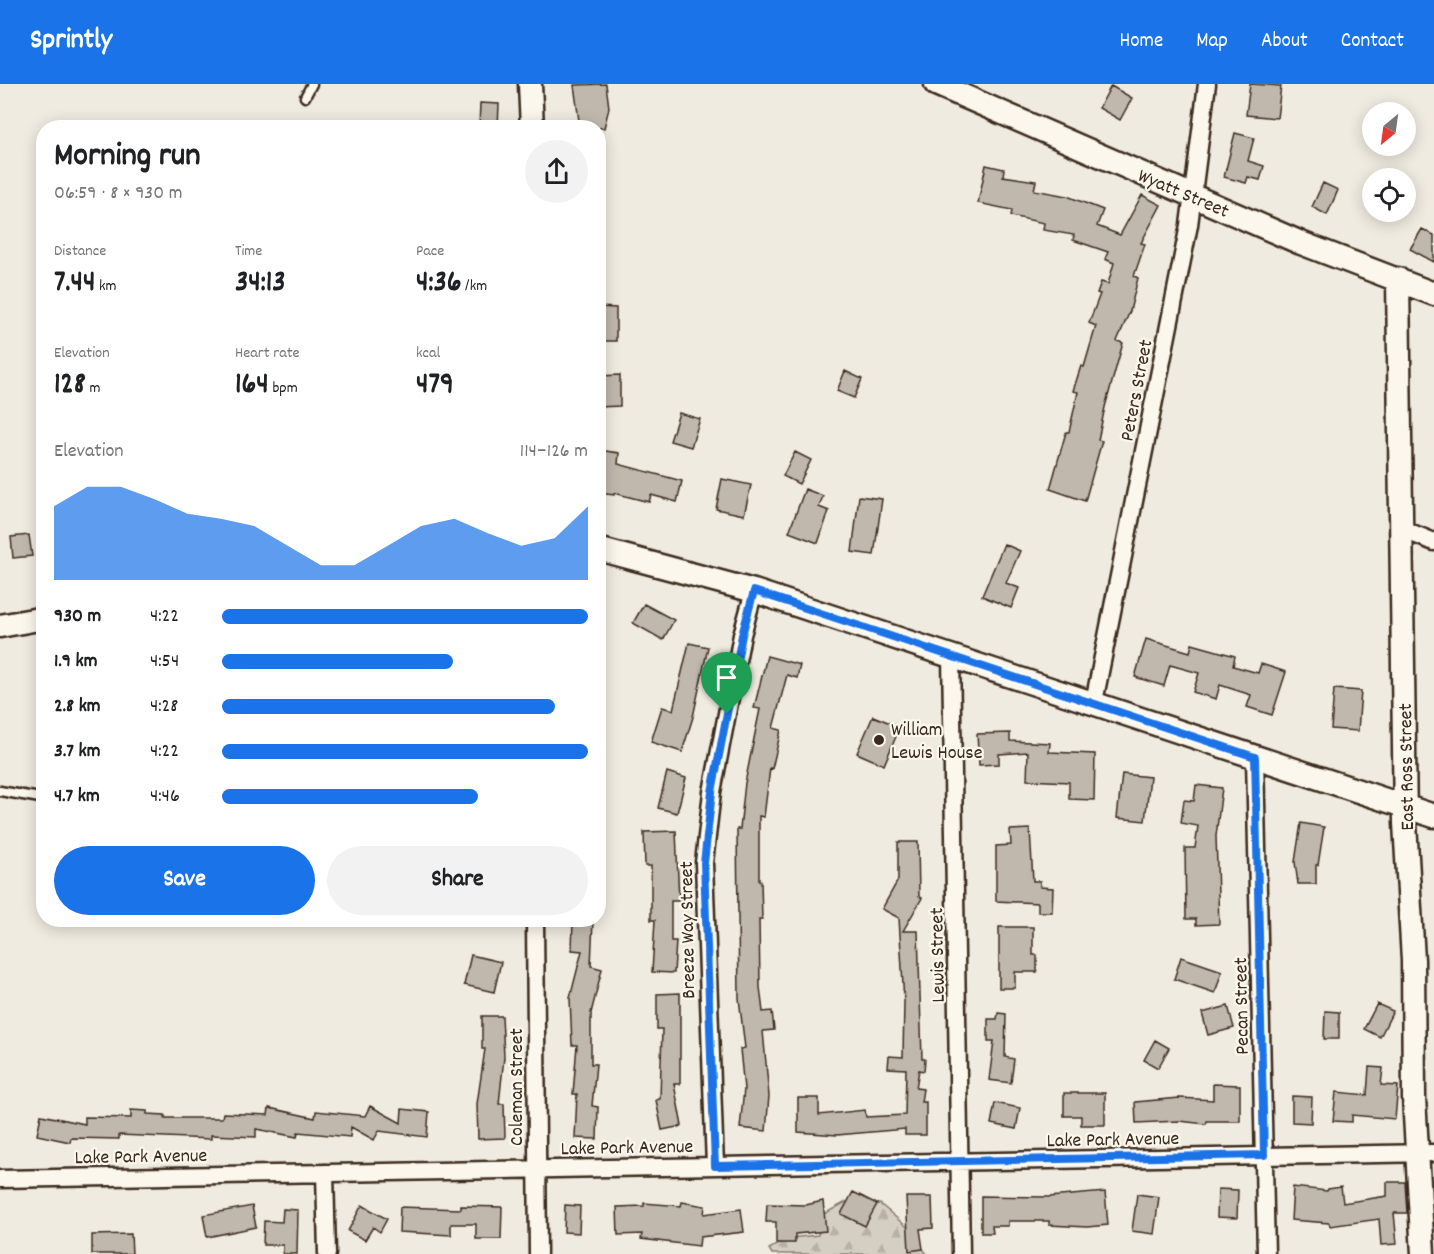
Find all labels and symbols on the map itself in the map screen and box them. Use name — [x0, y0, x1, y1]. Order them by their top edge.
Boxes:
north arrow — [1362, 102, 1416, 156]
street label: Wyatt Street — [1133, 163, 1233, 227]
street label: Peters Street — [1114, 337, 1162, 444]
pin — [701, 652, 752, 714]
street label: East Ross Street — [1393, 703, 1423, 831]
place label: William Lewis House — [891, 717, 983, 768]
marker: William Lewis House — [872, 733, 886, 747]
street label: Breeze Way Street — [674, 861, 704, 999]
street label: Lewis Street — [924, 907, 954, 1003]
street label: Pecan Street — [1228, 957, 1258, 1055]
street label: Coleman Street — [504, 1028, 532, 1146]
street label: Lake Park Avenue — [1047, 1126, 1180, 1156]
street label: Lake Park Avenue — [561, 1134, 694, 1164]
street label: Lake Park Avenue — [75, 1143, 208, 1173]

